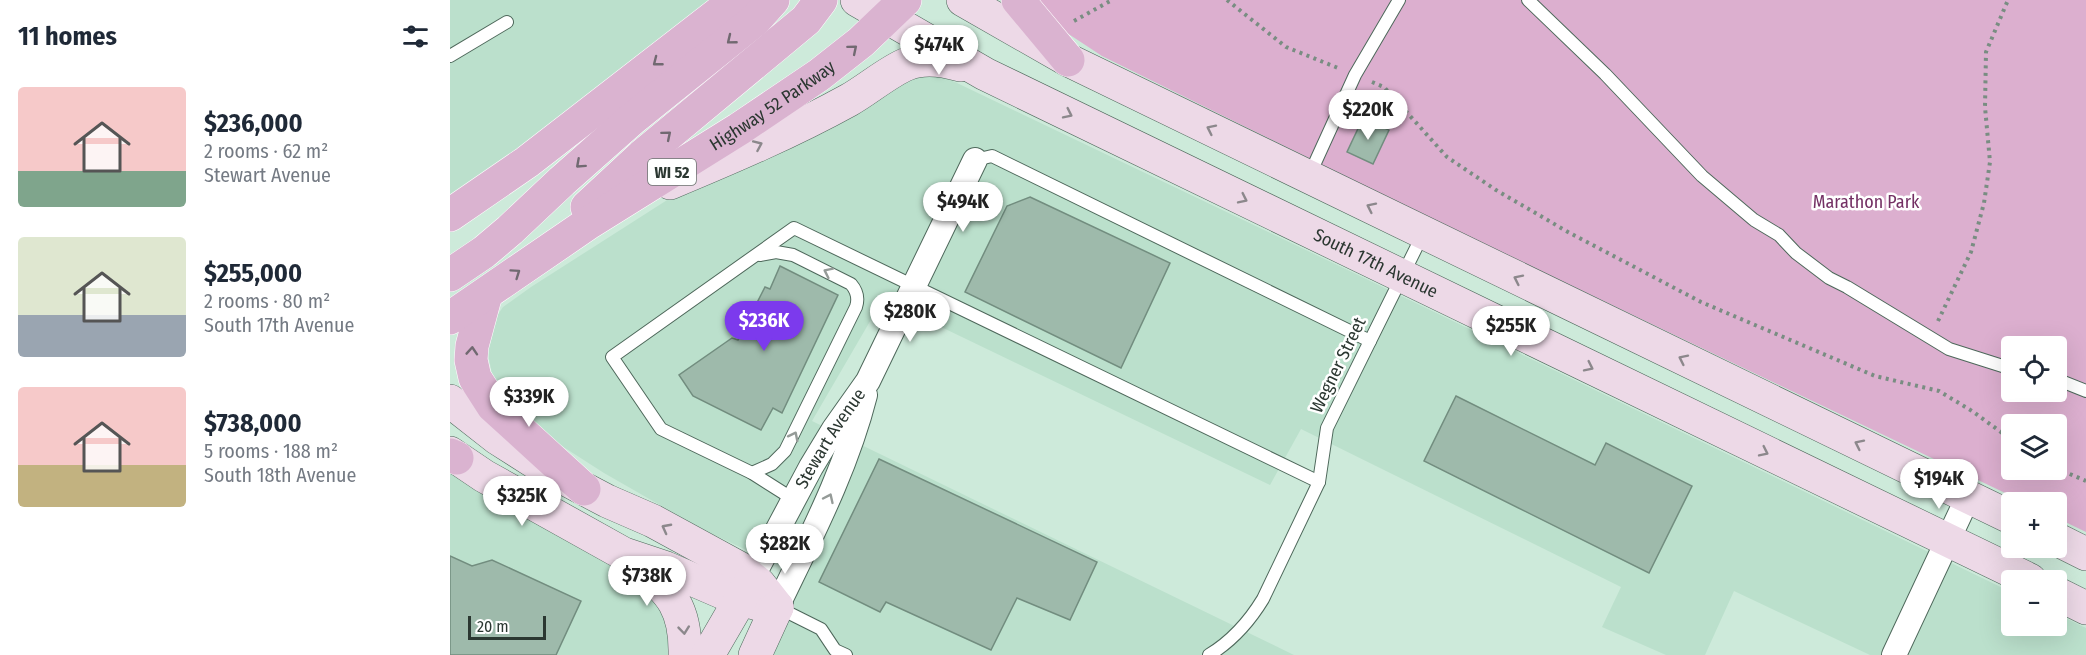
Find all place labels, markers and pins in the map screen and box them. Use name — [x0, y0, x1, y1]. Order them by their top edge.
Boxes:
pin: $474K — [897, 25, 981, 76]
pin: $220K — [1326, 90, 1410, 141]
pin: $494K — [921, 182, 1005, 233]
pin: $280K — [868, 292, 952, 343]
pin: $236K — [722, 301, 806, 352]
pin: $255K — [1469, 306, 1553, 357]
pin: $339K — [487, 377, 571, 428]
pin: $194K — [1897, 459, 1981, 510]
pin: $325K — [480, 476, 564, 527]
pin: $282K — [743, 524, 827, 575]
pin: $738K — [605, 556, 689, 607]

